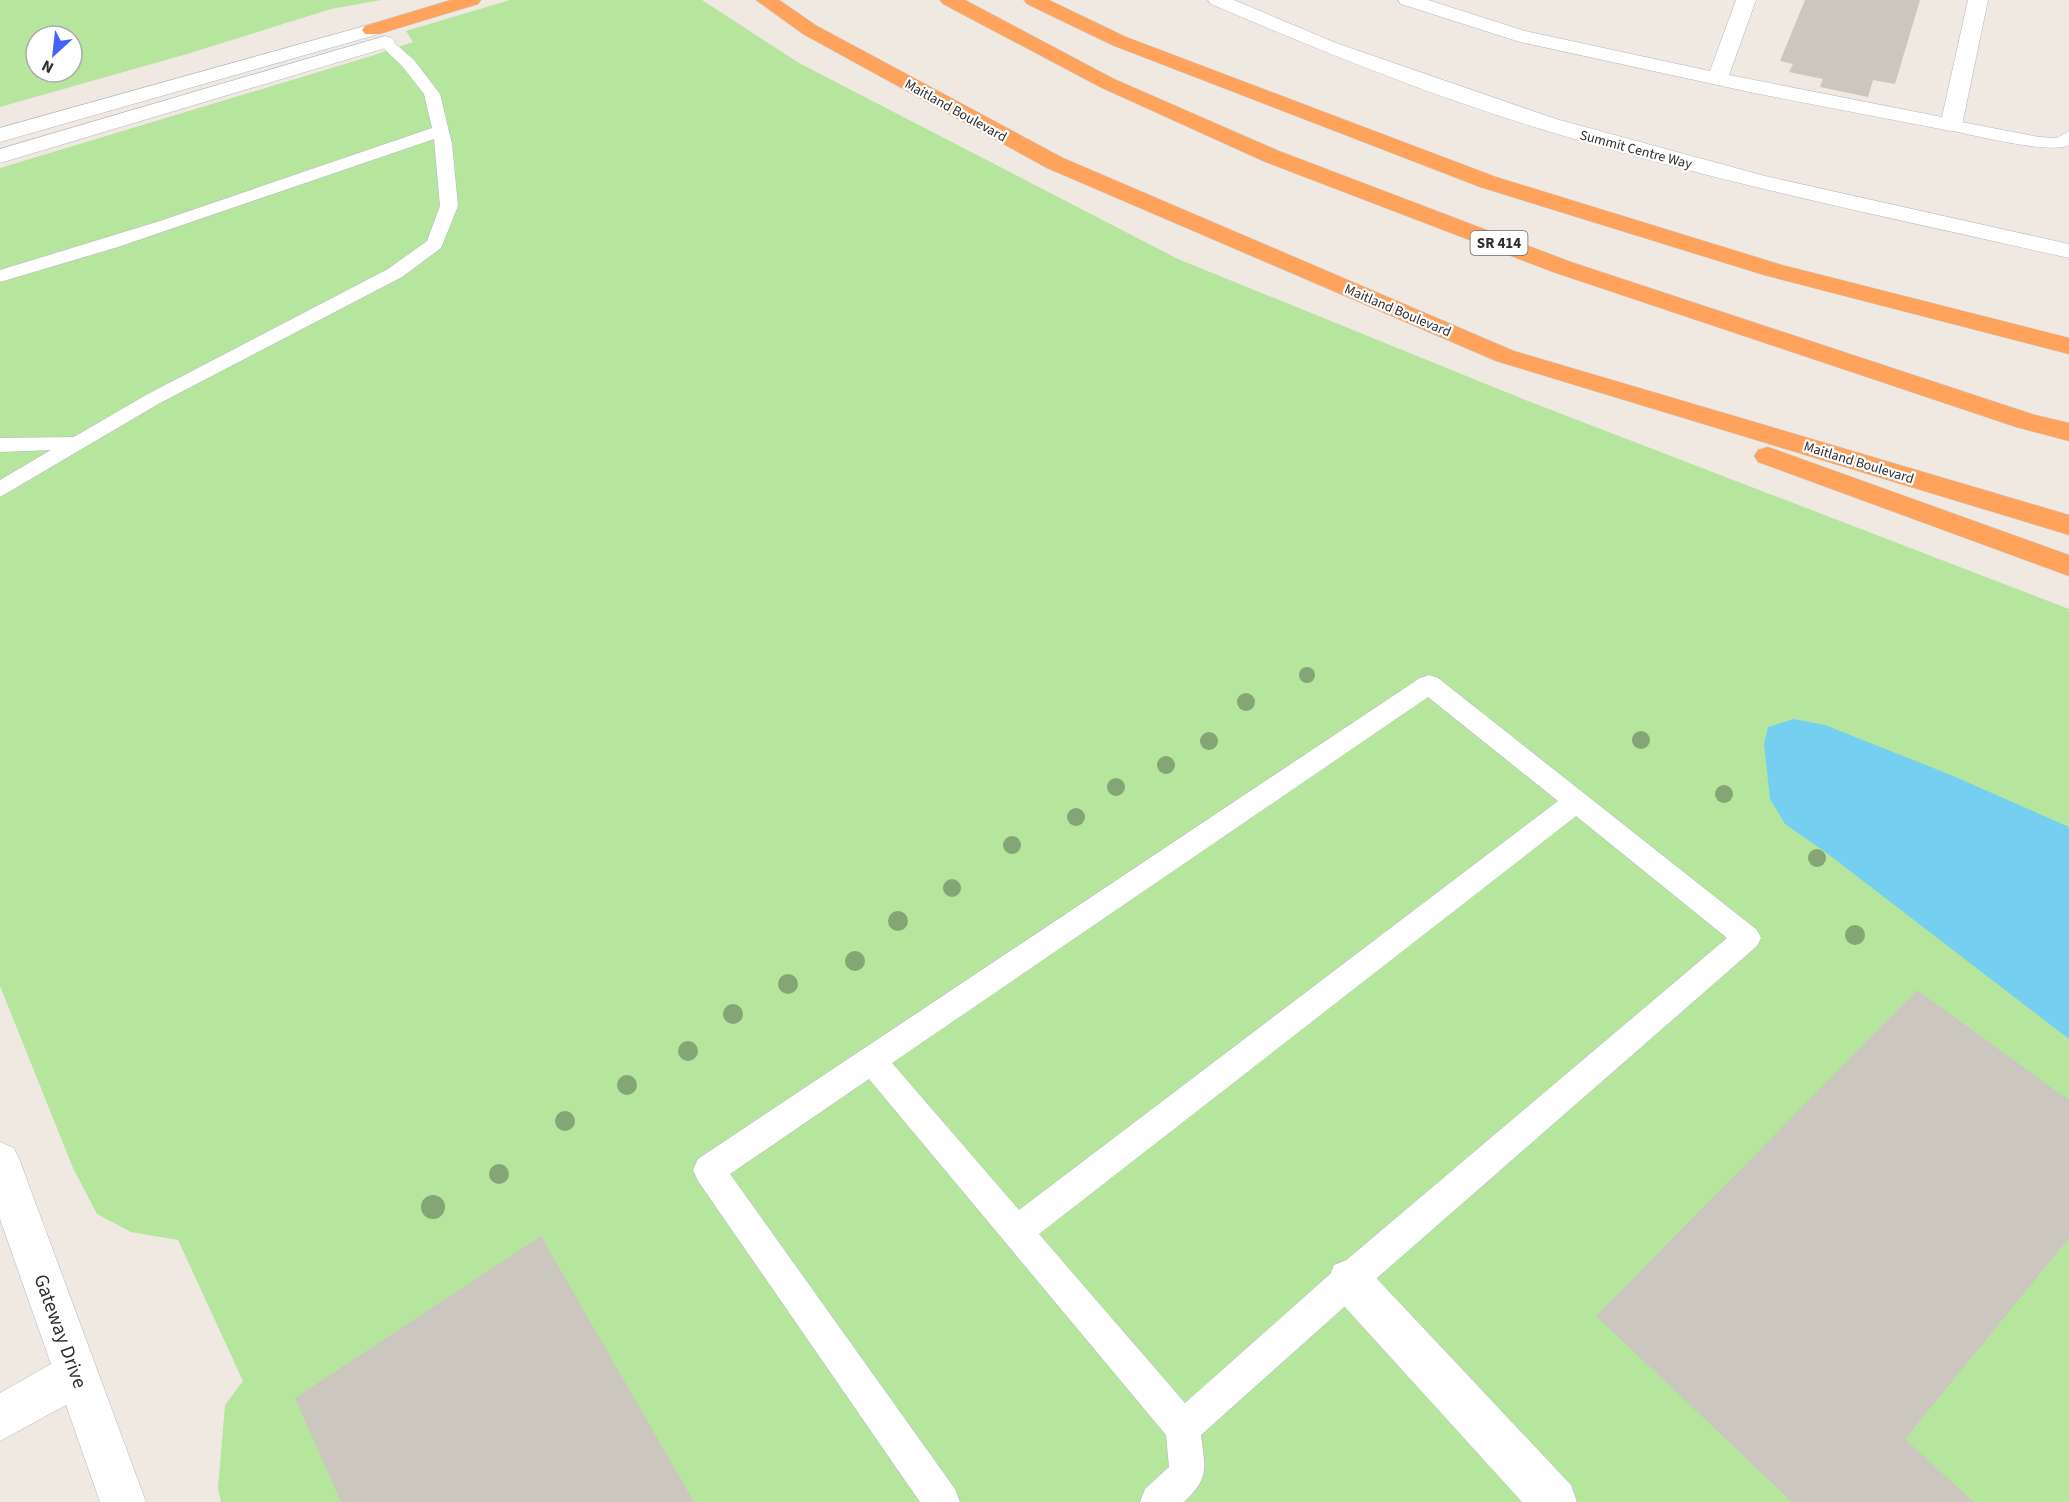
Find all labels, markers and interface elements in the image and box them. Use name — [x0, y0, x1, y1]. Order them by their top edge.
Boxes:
north arrow — [24, 24, 84, 84]
text: N — [38, 54, 57, 79]
street label: Maitland Boulevard — [901, 74, 1010, 147]
street label: Summit Centre Way — [1577, 125, 1695, 175]
road number: SR 414 — [1470, 231, 1528, 255]
street label: Maitland Boulevard — [1341, 279, 1454, 342]
street label: Maitland Boulevard — [1801, 437, 1916, 489]
street label: Gateway Drive — [26, 1270, 94, 1392]

